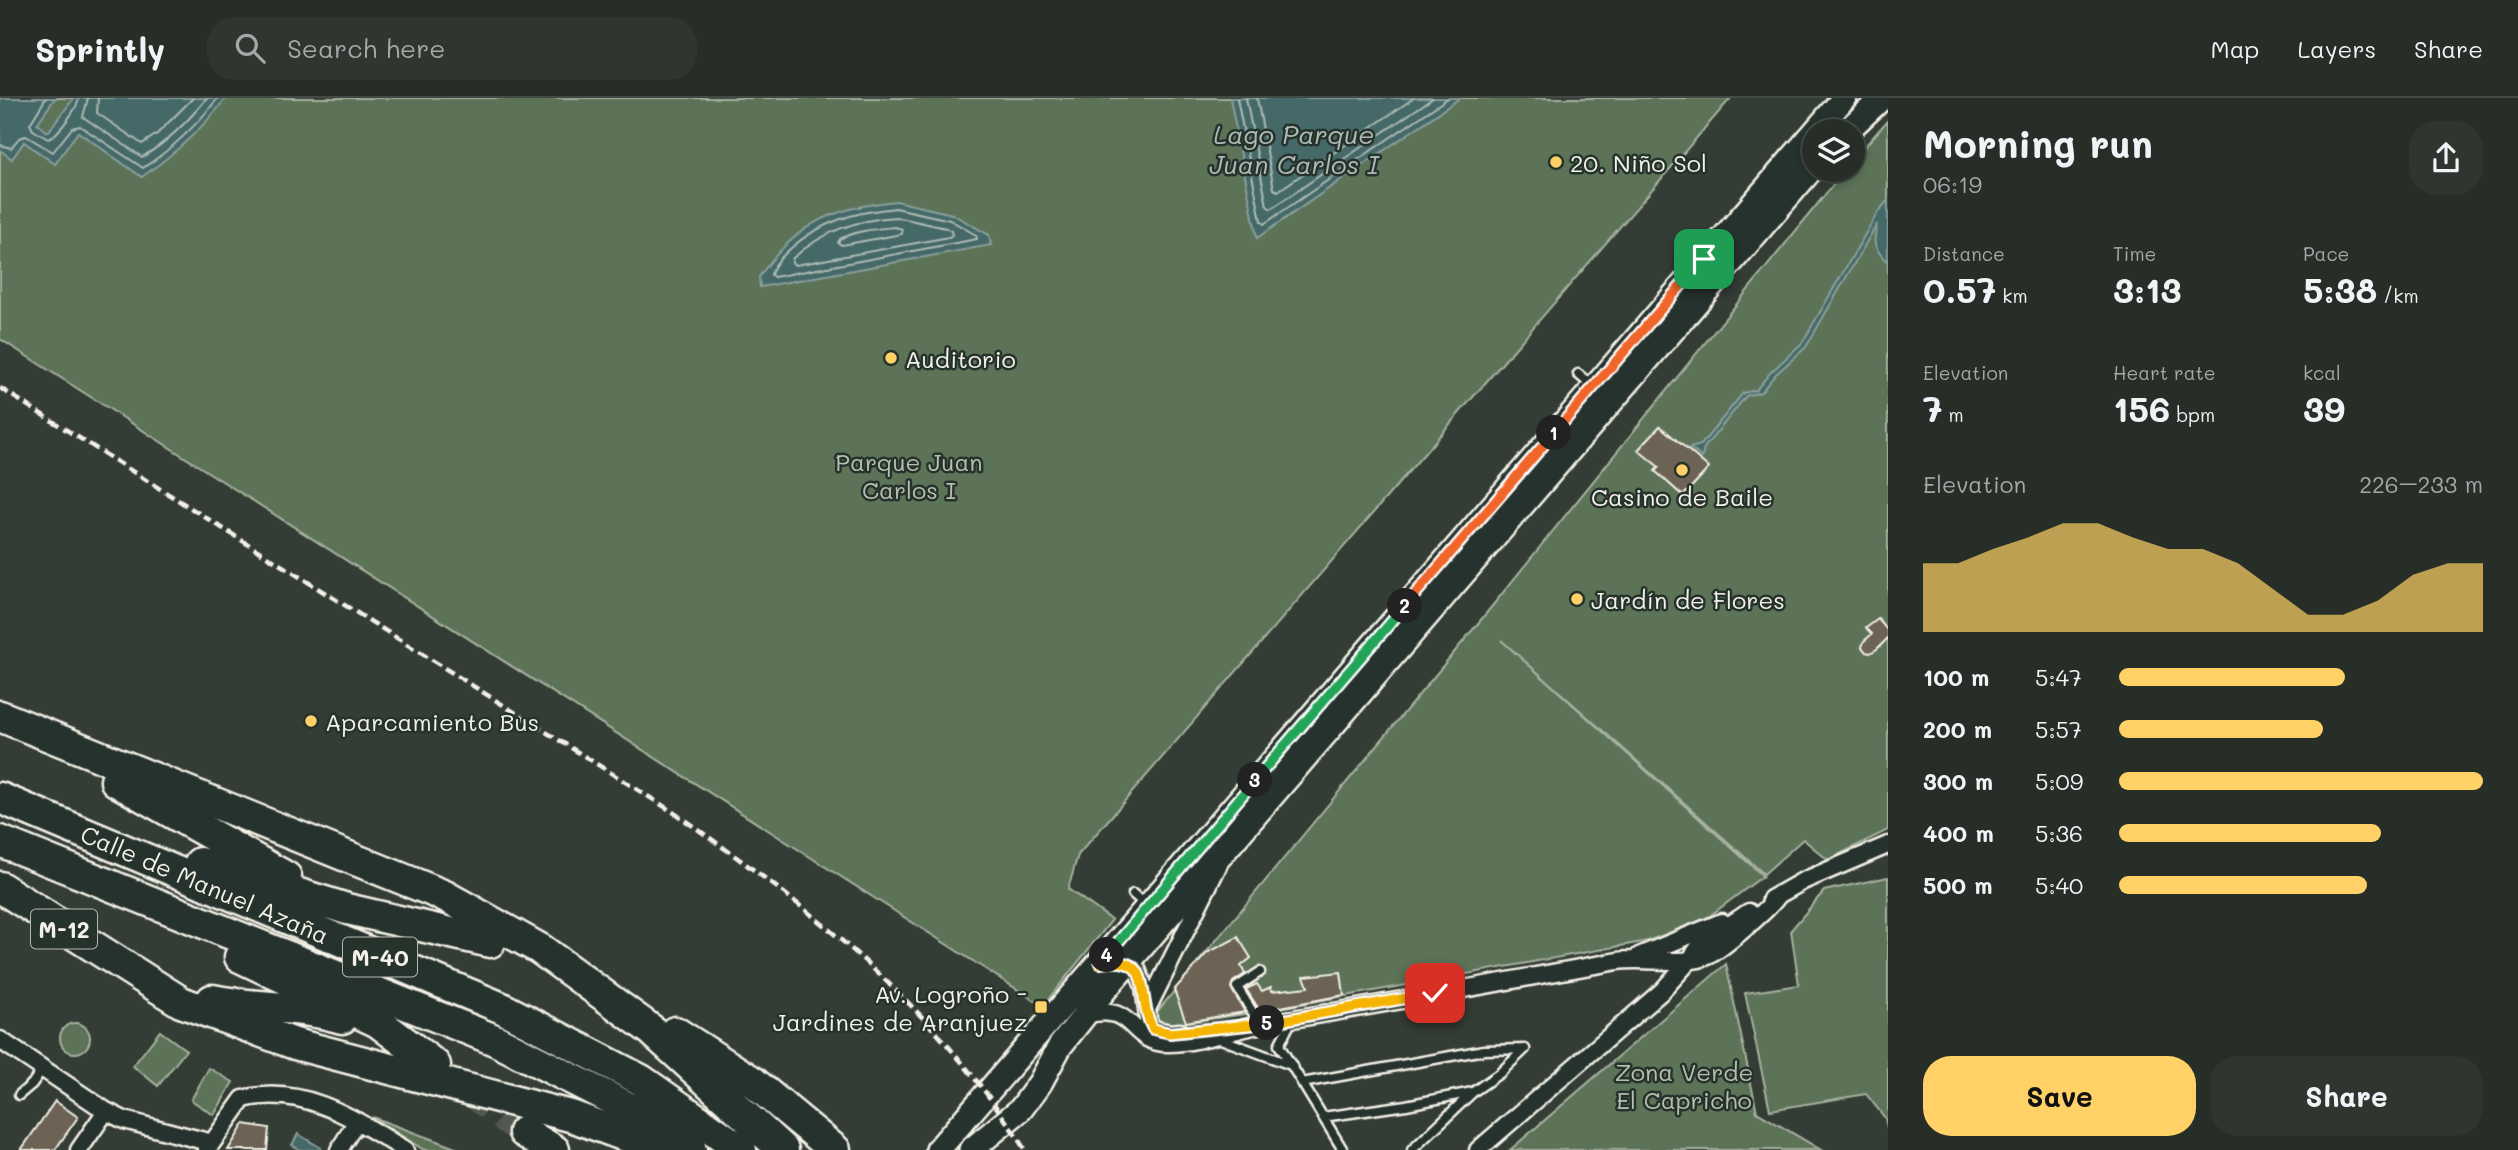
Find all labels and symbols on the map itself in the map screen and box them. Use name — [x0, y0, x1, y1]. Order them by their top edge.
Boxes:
water label: Lago Parque Juan Carlos I — [1209, 117, 1380, 181]
place label: 20. Niño Sol — [1570, 147, 1707, 178]
marker: 20. Niño Sol — [1548, 154, 1564, 170]
pin — [1674, 229, 1734, 289]
place label: Auditorio — [905, 343, 1016, 374]
marker: Auditorio — [883, 350, 899, 366]
pin: 1 — [1536, 416, 1572, 450]
park label: Parque Juan Carlos I — [835, 446, 983, 505]
marker: Casino de Baile — [1674, 462, 1690, 478]
place label: Casino de Baile — [1591, 481, 1773, 512]
place label: Jardín de Flores — [1591, 584, 1785, 615]
pin: 2 — [1388, 588, 1422, 624]
marker: Jardín de Flores — [1569, 591, 1585, 607]
place label: Aparcamiento Bus — [325, 706, 539, 737]
marker: Aparcamiento Bus — [303, 713, 319, 729]
pin: 3 — [1238, 762, 1272, 798]
street label: Calle de Manuel Azaña — [76, 818, 334, 950]
road number: M-12 — [31, 909, 97, 948]
road number: M-40 — [343, 937, 417, 976]
pin: 4 — [1090, 938, 1124, 972]
pin — [1405, 963, 1465, 1023]
place label: Av. Logroño - Jardines de Aranjuez — [773, 978, 1027, 1037]
marker: Av. Logroño - Jardines de Aranjuez — [1033, 999, 1049, 1015]
pin: 5 — [1250, 1006, 1284, 1040]
park label: Zona Verde El Capricho — [1615, 1056, 1753, 1115]

